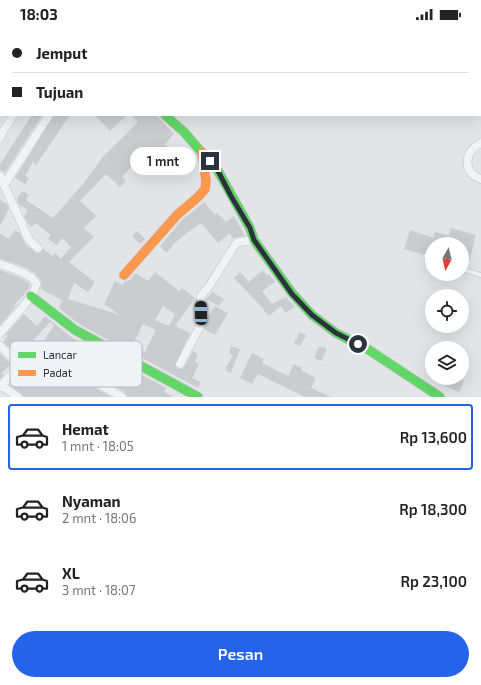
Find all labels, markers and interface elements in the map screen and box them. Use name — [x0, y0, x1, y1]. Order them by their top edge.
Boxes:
text: 18:03 — [20, 5, 58, 23]
text: Jemput — [36, 44, 87, 62]
text: Tujuan — [36, 83, 83, 101]
callout: 1 mnt — [130, 147, 196, 175]
route end — [201, 152, 219, 170]
text: 1 mnt — [147, 153, 179, 169]
north arrow — [425, 237, 469, 281]
map controls — [425, 237, 469, 385]
button: locate — [425, 289, 469, 333]
car — [195, 301, 207, 325]
route start — [349, 335, 367, 353]
legend — [10, 341, 142, 387]
button: layers — [425, 341, 469, 385]
text: Lancar — [43, 348, 78, 361]
text: Padat — [43, 366, 72, 379]
icon: car — [14, 419, 50, 455]
text: Hemat — [62, 420, 109, 438]
text: Rp 13,600 — [400, 428, 467, 446]
text: 1 mnt · 18:05 — [62, 438, 134, 454]
icon: car — [14, 491, 50, 527]
text: Nyaman — [62, 492, 121, 510]
text: Rp 18,300 — [399, 500, 467, 518]
text: 2 mnt · 18:06 — [62, 510, 136, 526]
icon: car — [14, 563, 50, 599]
text: XL — [62, 564, 80, 582]
text: Rp 23,100 — [401, 572, 467, 590]
text: 3 mnt · 18:07 — [62, 582, 136, 598]
button: Pesan — [12, 631, 469, 677]

